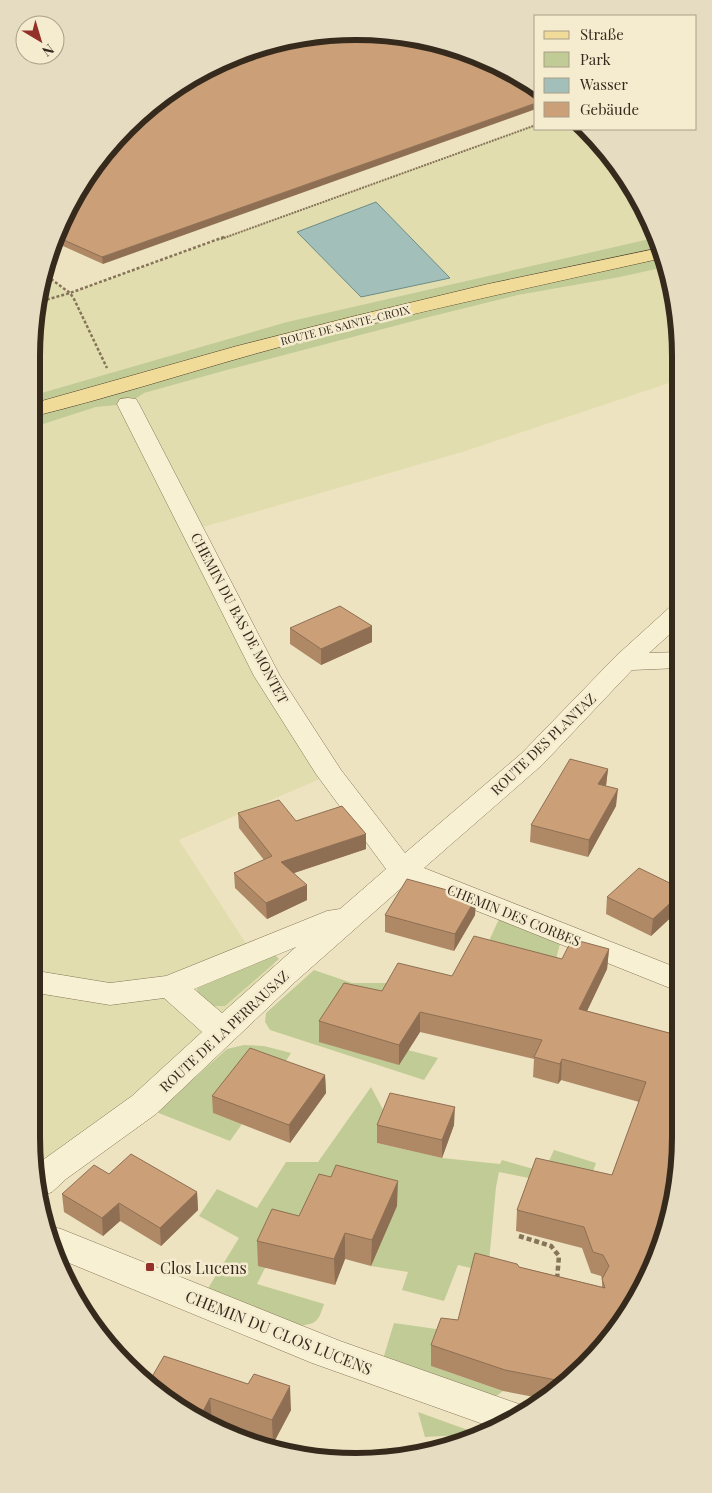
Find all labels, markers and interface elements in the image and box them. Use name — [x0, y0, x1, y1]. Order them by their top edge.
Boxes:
north arrow — [15, 15, 65, 65]
legend — [534, 15, 697, 130]
text: Straße — [580, 24, 624, 44]
text: N — [38, 40, 58, 61]
text: Park — [580, 49, 612, 69]
text: Wasser — [579, 74, 628, 94]
text: Gebäude — [580, 99, 639, 119]
street label: ROUTE DE SAINTE-CROIX — [279, 302, 411, 348]
street label: CHEMIN DU BAS DE MONTET — [187, 529, 293, 707]
street label: ROUTE DES PLANTAZ — [486, 689, 600, 799]
street label: CHEMIN DES CORBES — [444, 880, 584, 950]
street label: ROUTE DE LA PERRAUSAZ — [155, 966, 293, 1096]
place label: Clos Lucens — [160, 1257, 247, 1278]
marker: Clos Lucens — [144, 1261, 156, 1273]
street label: CHEMIN DU CLOS LUCENS — [183, 1285, 375, 1379]

